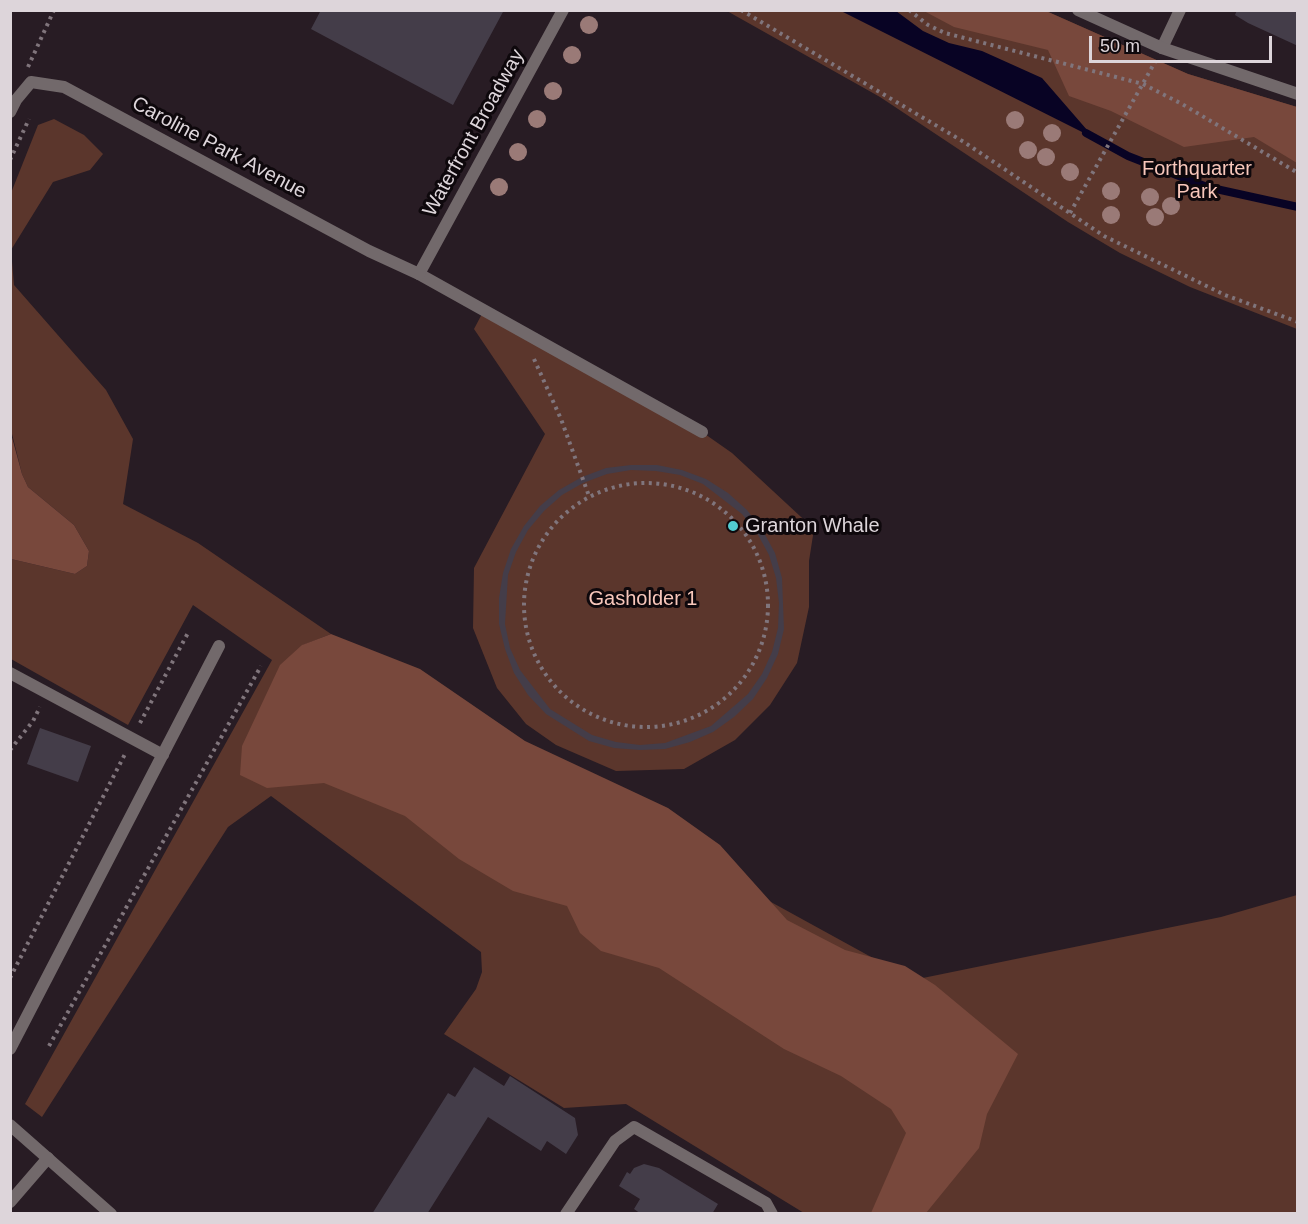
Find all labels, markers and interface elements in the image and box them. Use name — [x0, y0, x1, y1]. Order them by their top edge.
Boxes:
scale bar — [1092, 24, 1275, 62]
text: 50 m — [1100, 36, 1140, 56]
street label: Waterfront Broadway — [418, 45, 530, 221]
street label: Caroline Park Avenue — [128, 92, 310, 204]
park label: Forthquarter Park — [1142, 157, 1252, 204]
place label: Granton Whale — [745, 514, 880, 538]
marker: Granton Whale — [726, 519, 740, 533]
park label: Gasholder 1 — [589, 587, 697, 611]

